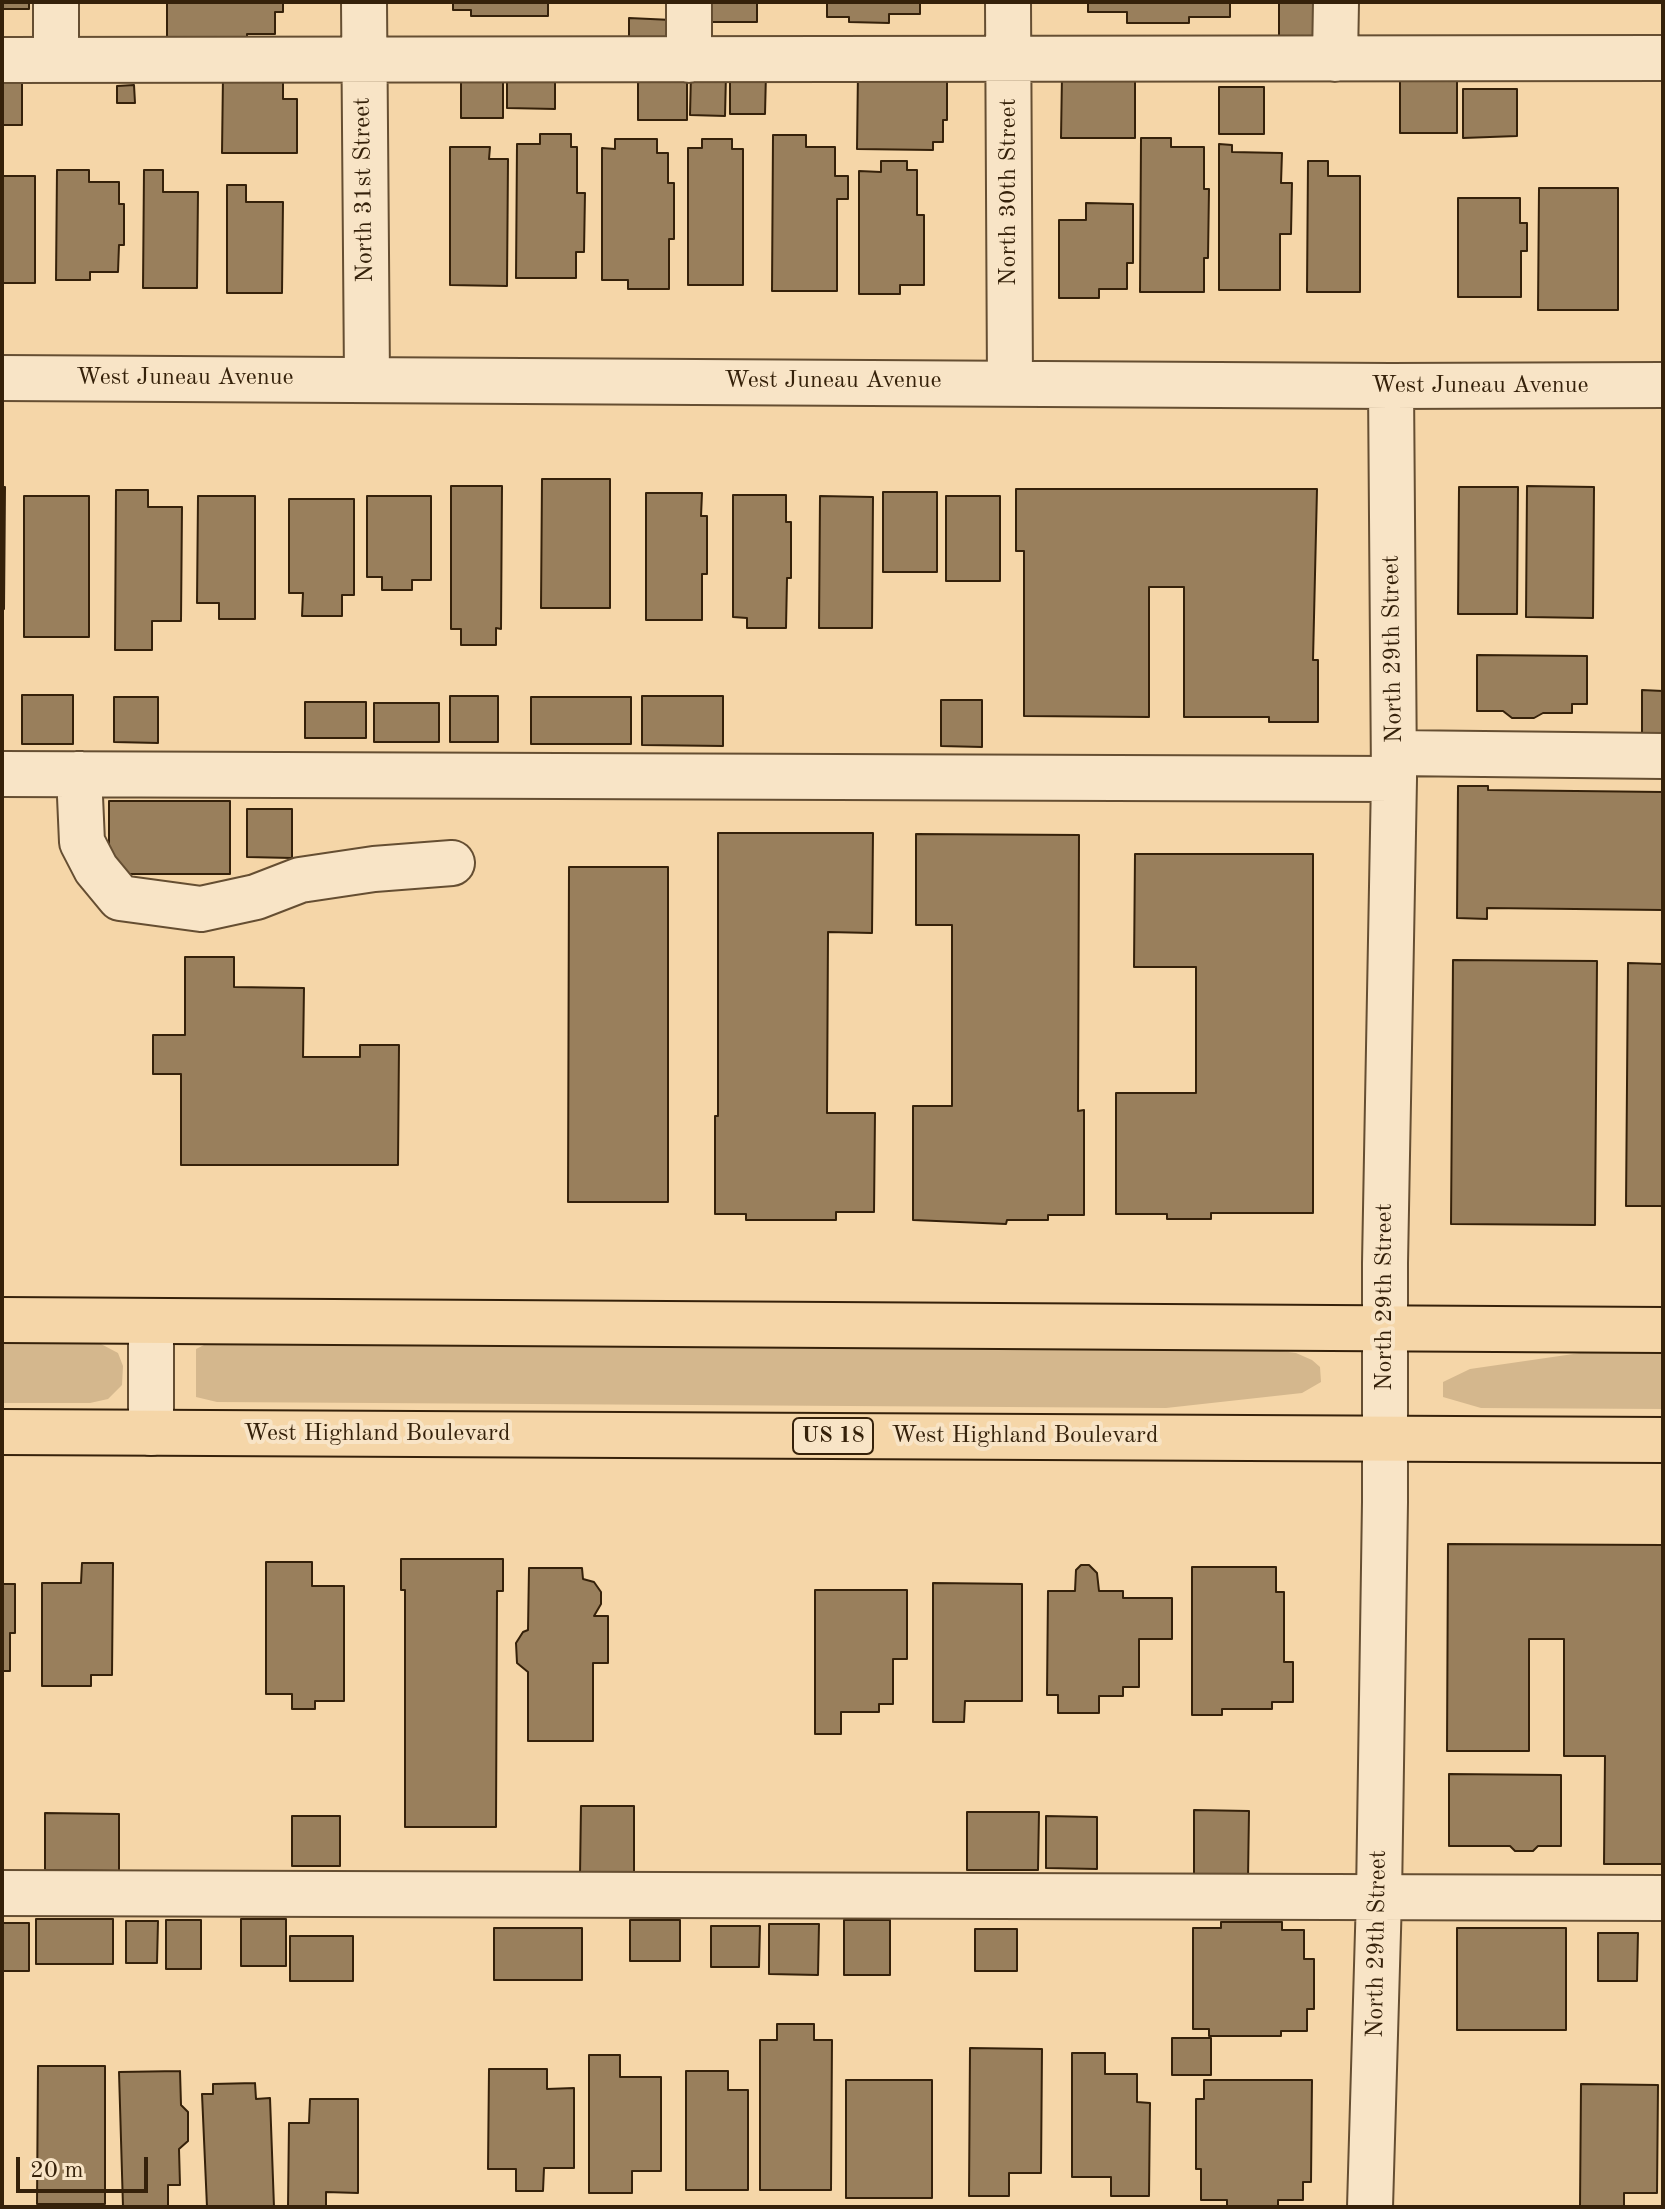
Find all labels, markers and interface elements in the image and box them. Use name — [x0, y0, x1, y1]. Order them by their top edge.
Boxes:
street label: North 31st Street — [348, 97, 380, 283]
street label: North 30th Street — [995, 98, 1023, 286]
street label: West Juneau Avenue — [76, 364, 294, 392]
street label: West Juneau Avenue — [724, 367, 942, 395]
street label: West Juneau Avenue — [1371, 372, 1589, 400]
street label: North 29th Street — [1377, 555, 1409, 743]
street label: North 29th Street — [1371, 1203, 1399, 1391]
road number: US 18 — [793, 1418, 873, 1454]
street label: West Highland Boulevard — [244, 1420, 510, 1448]
street label: West Highland Boulevard — [892, 1422, 1158, 1450]
street label: North 29th Street — [1361, 1850, 1393, 2038]
scale bar — [20, 2141, 152, 2191]
text: 20 m — [30, 2159, 84, 2183]

